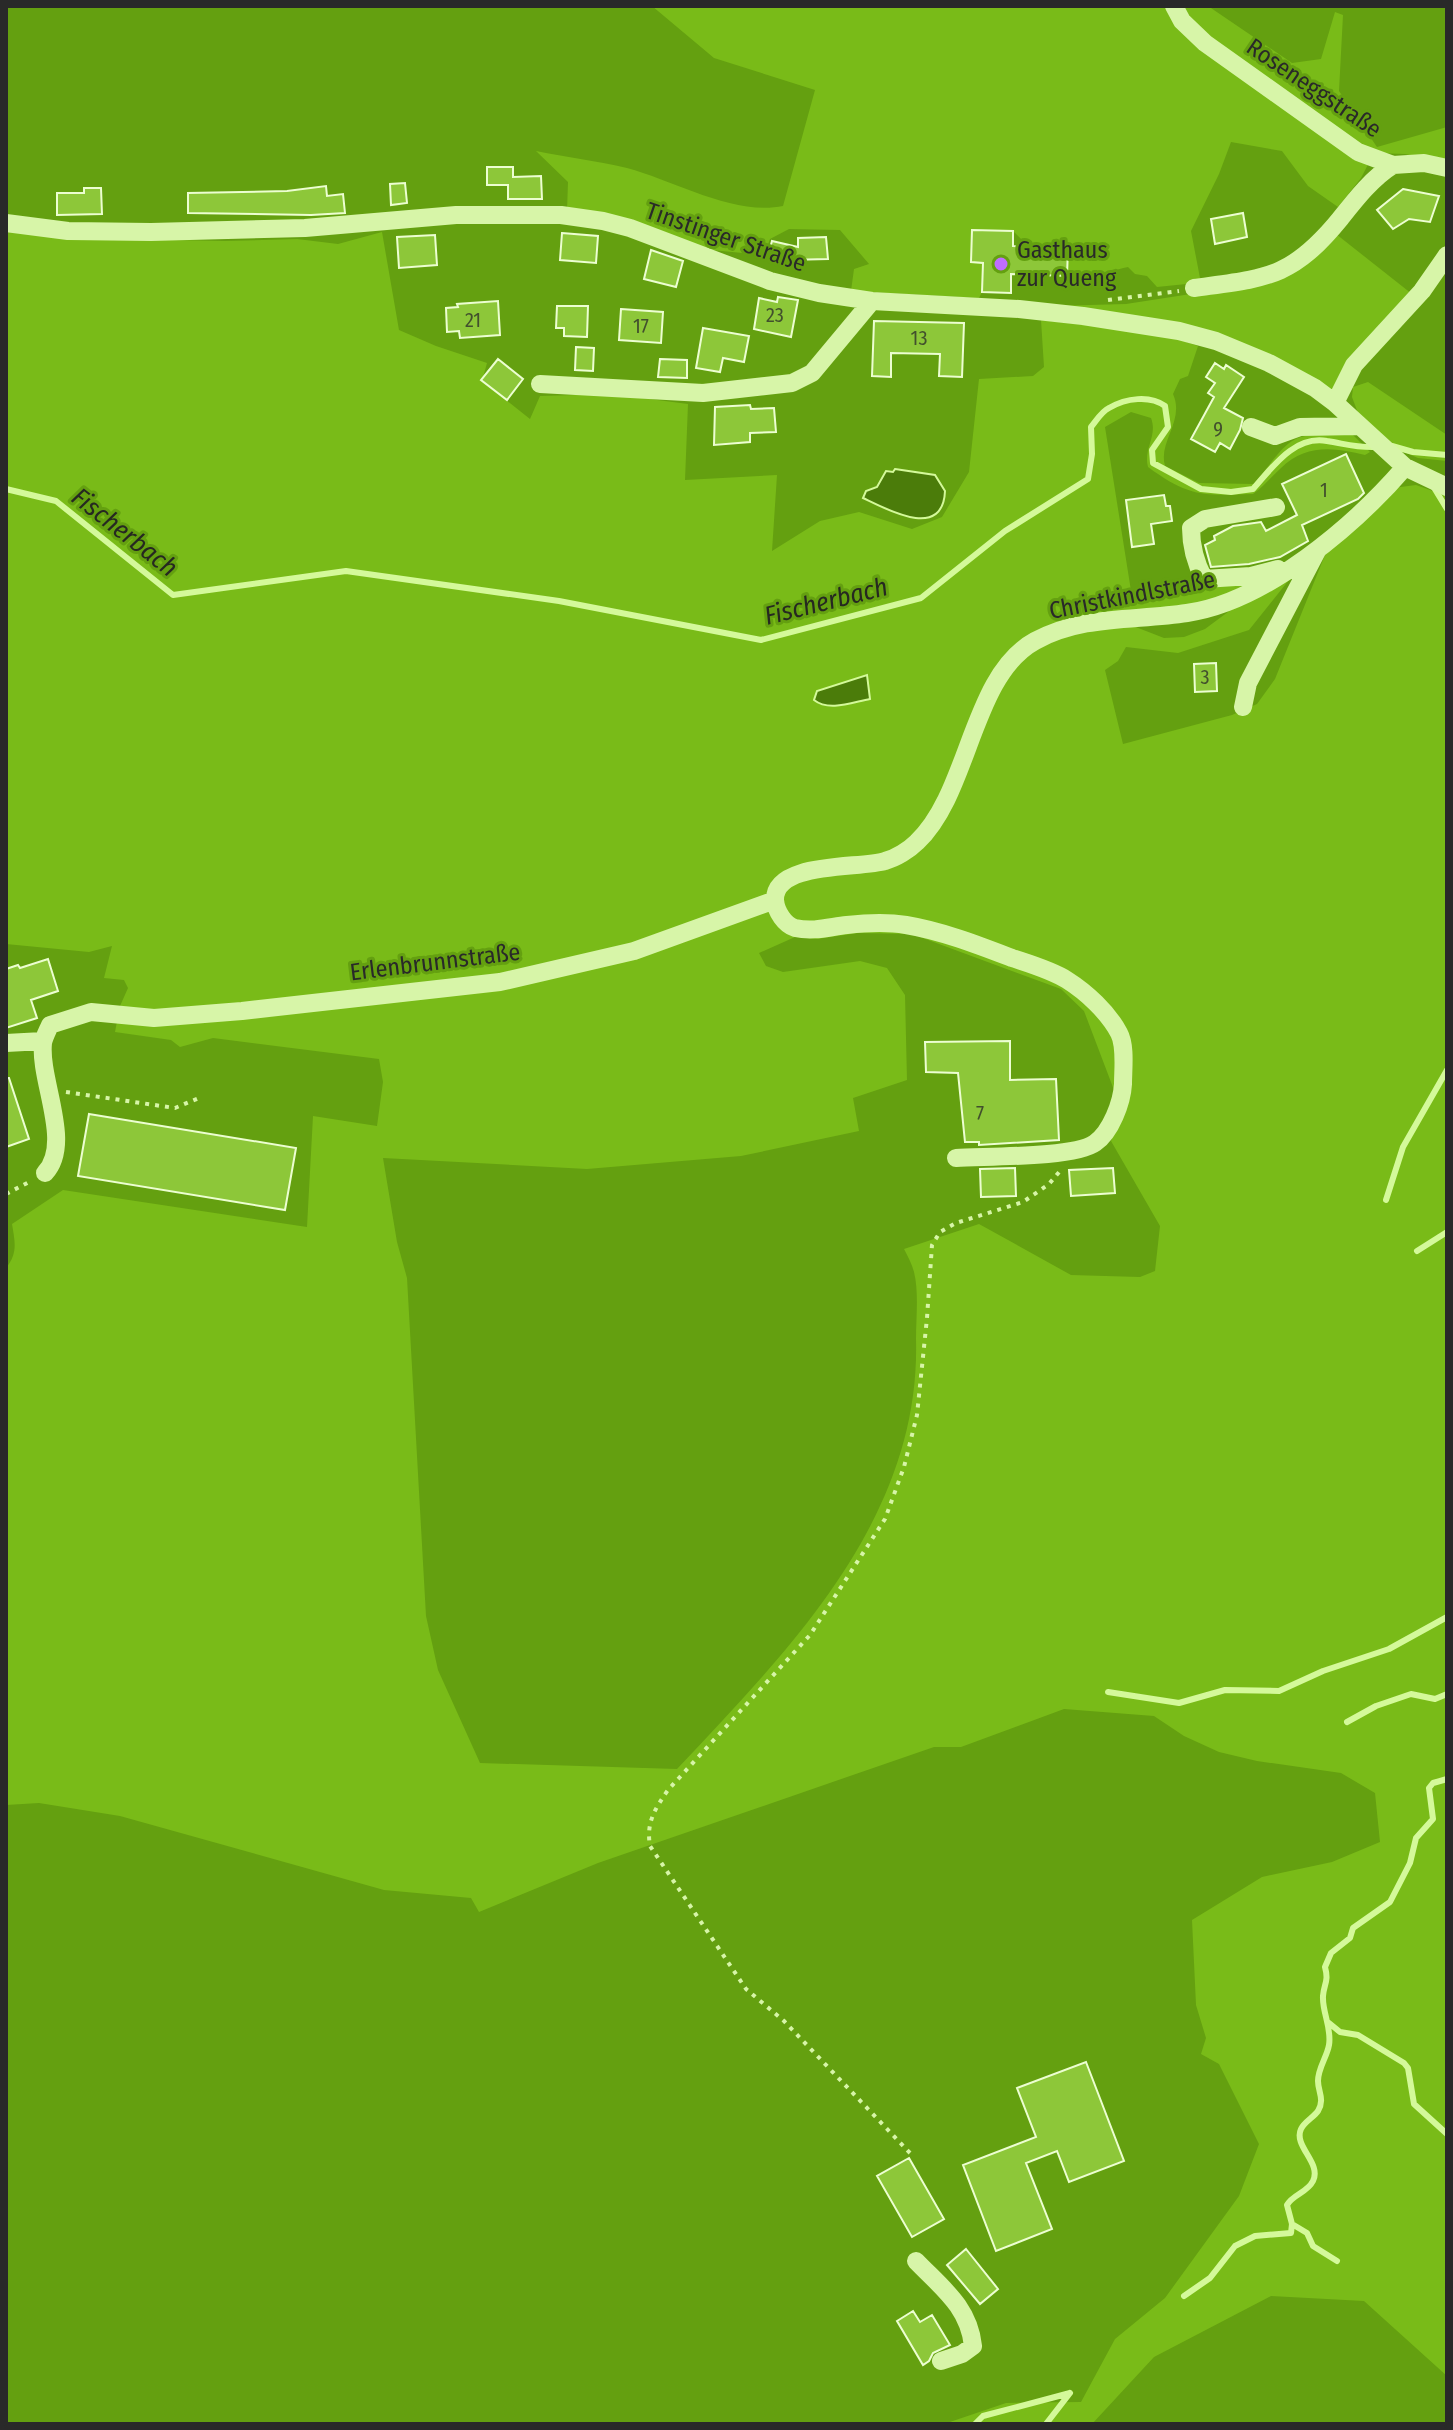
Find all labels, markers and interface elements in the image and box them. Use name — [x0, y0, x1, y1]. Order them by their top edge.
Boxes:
street label: Roseneggstraße — [1241, 33, 1387, 143]
street label: Tinstinger Straße — [642, 197, 810, 277]
place label: Gasthaus zur Queng — [1017, 236, 1117, 292]
marker: Gasthaus zur Queng — [992, 255, 1010, 273]
house number: 23 — [766, 303, 784, 327]
house number: 21 — [465, 308, 481, 332]
house number: 17 — [633, 314, 649, 338]
house number: 13 — [911, 326, 927, 350]
house number: 9 — [1213, 417, 1223, 441]
house number: 1 — [1320, 478, 1328, 502]
water label: Fischerbach — [66, 481, 184, 583]
street label: Christkindlstraße — [1047, 565, 1217, 625]
water label: Fischerbach — [761, 571, 891, 632]
house number: 3 — [1200, 665, 1210, 689]
street label: Erlenbrunnstraße — [348, 938, 522, 986]
house number: 7 — [976, 1101, 984, 1125]

